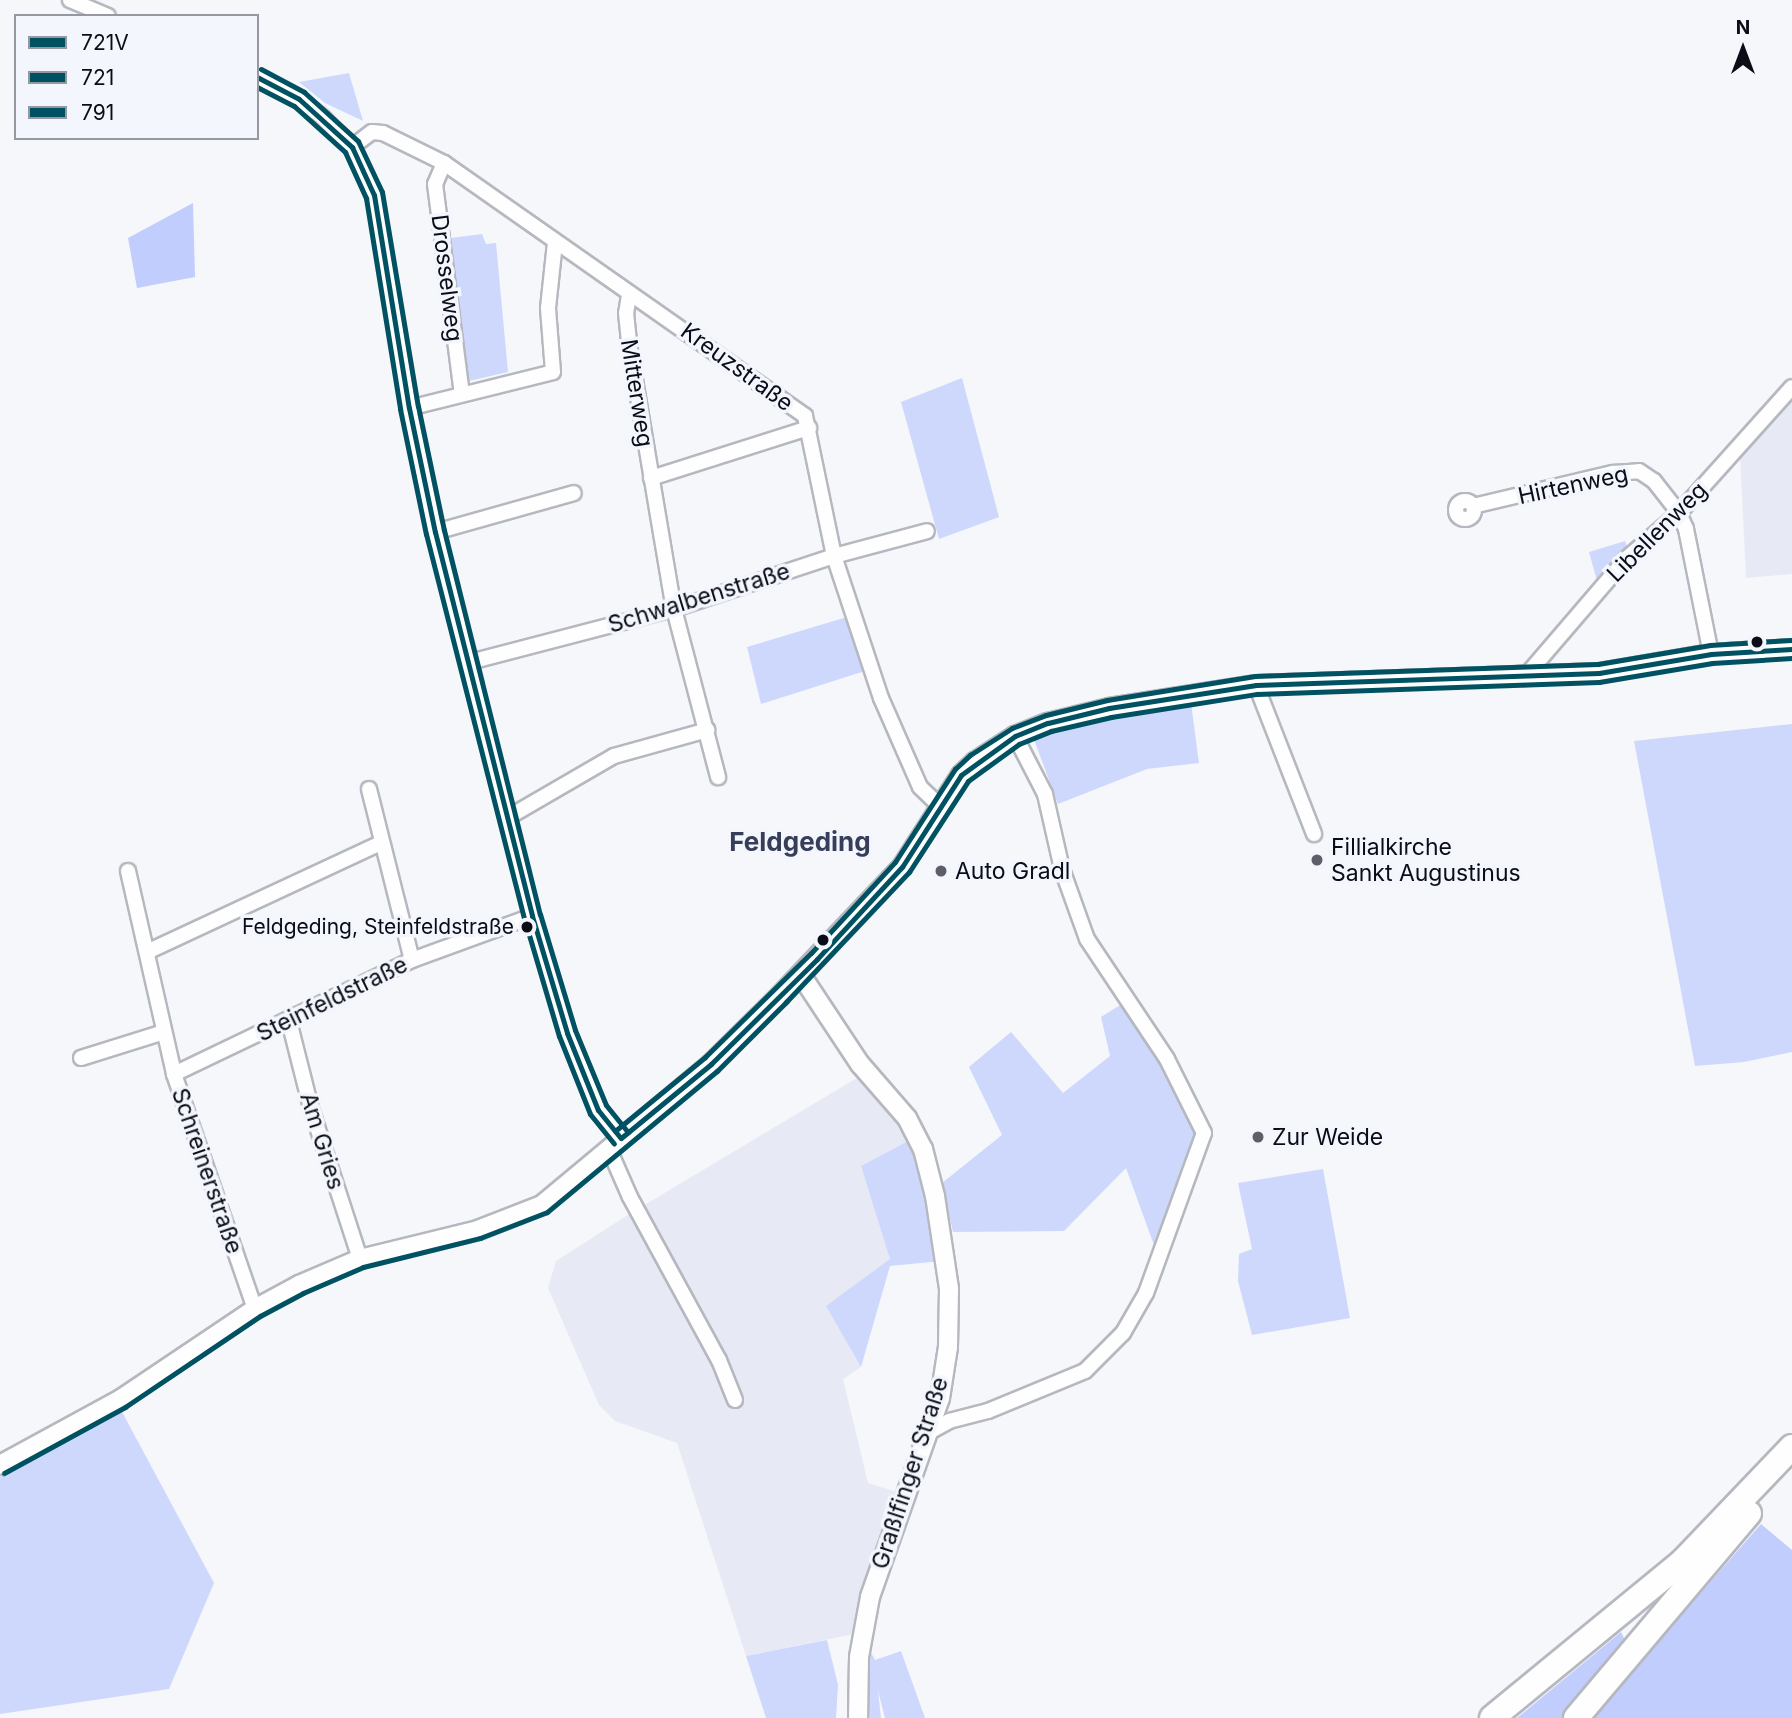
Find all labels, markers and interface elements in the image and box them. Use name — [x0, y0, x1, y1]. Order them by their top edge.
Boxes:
legend — [14, 14, 259, 140]
north arrow — [1708, 14, 1778, 84]
text: N — [1736, 16, 1750, 39]
text: 721V — [81, 30, 129, 55]
text: 721 — [81, 65, 114, 90]
text: 791 — [81, 100, 114, 125]
street label: Drosselweg — [426, 213, 468, 343]
street label: Kreuzstraße — [675, 317, 799, 417]
street label: Mitterweg — [615, 337, 659, 449]
street label: Hirtenweg — [1515, 460, 1631, 510]
street label: Libellenweg — [1601, 476, 1713, 588]
street label: Schwalbenstraße — [605, 557, 793, 639]
unlabelled marker — [1750, 635, 1764, 649]
district label: Feldgeding — [729, 826, 871, 858]
place label: Fillialkirche Sankt Augustinus — [1331, 833, 1521, 887]
marker: Fillialkirche Sankt Augustinus — [1309, 852, 1325, 868]
place label: Auto Gradl — [955, 857, 1070, 885]
marker: Auto Gradl — [933, 863, 949, 879]
place label: Feldgeding, Steinfeldstraße — [242, 914, 514, 940]
marker: Feldgeding, Steinfeldstraße — [520, 920, 534, 934]
unlabelled marker — [816, 933, 830, 947]
street label: Steinfeldstraße — [252, 951, 412, 1047]
street label: Schreinerstraße — [166, 1085, 248, 1257]
street label: Am Gries — [294, 1089, 350, 1193]
place label: Zur Weide — [1272, 1123, 1383, 1151]
marker: Zur Weide — [1250, 1129, 1266, 1145]
street label: Graßlfinger Straße — [866, 1374, 954, 1572]

